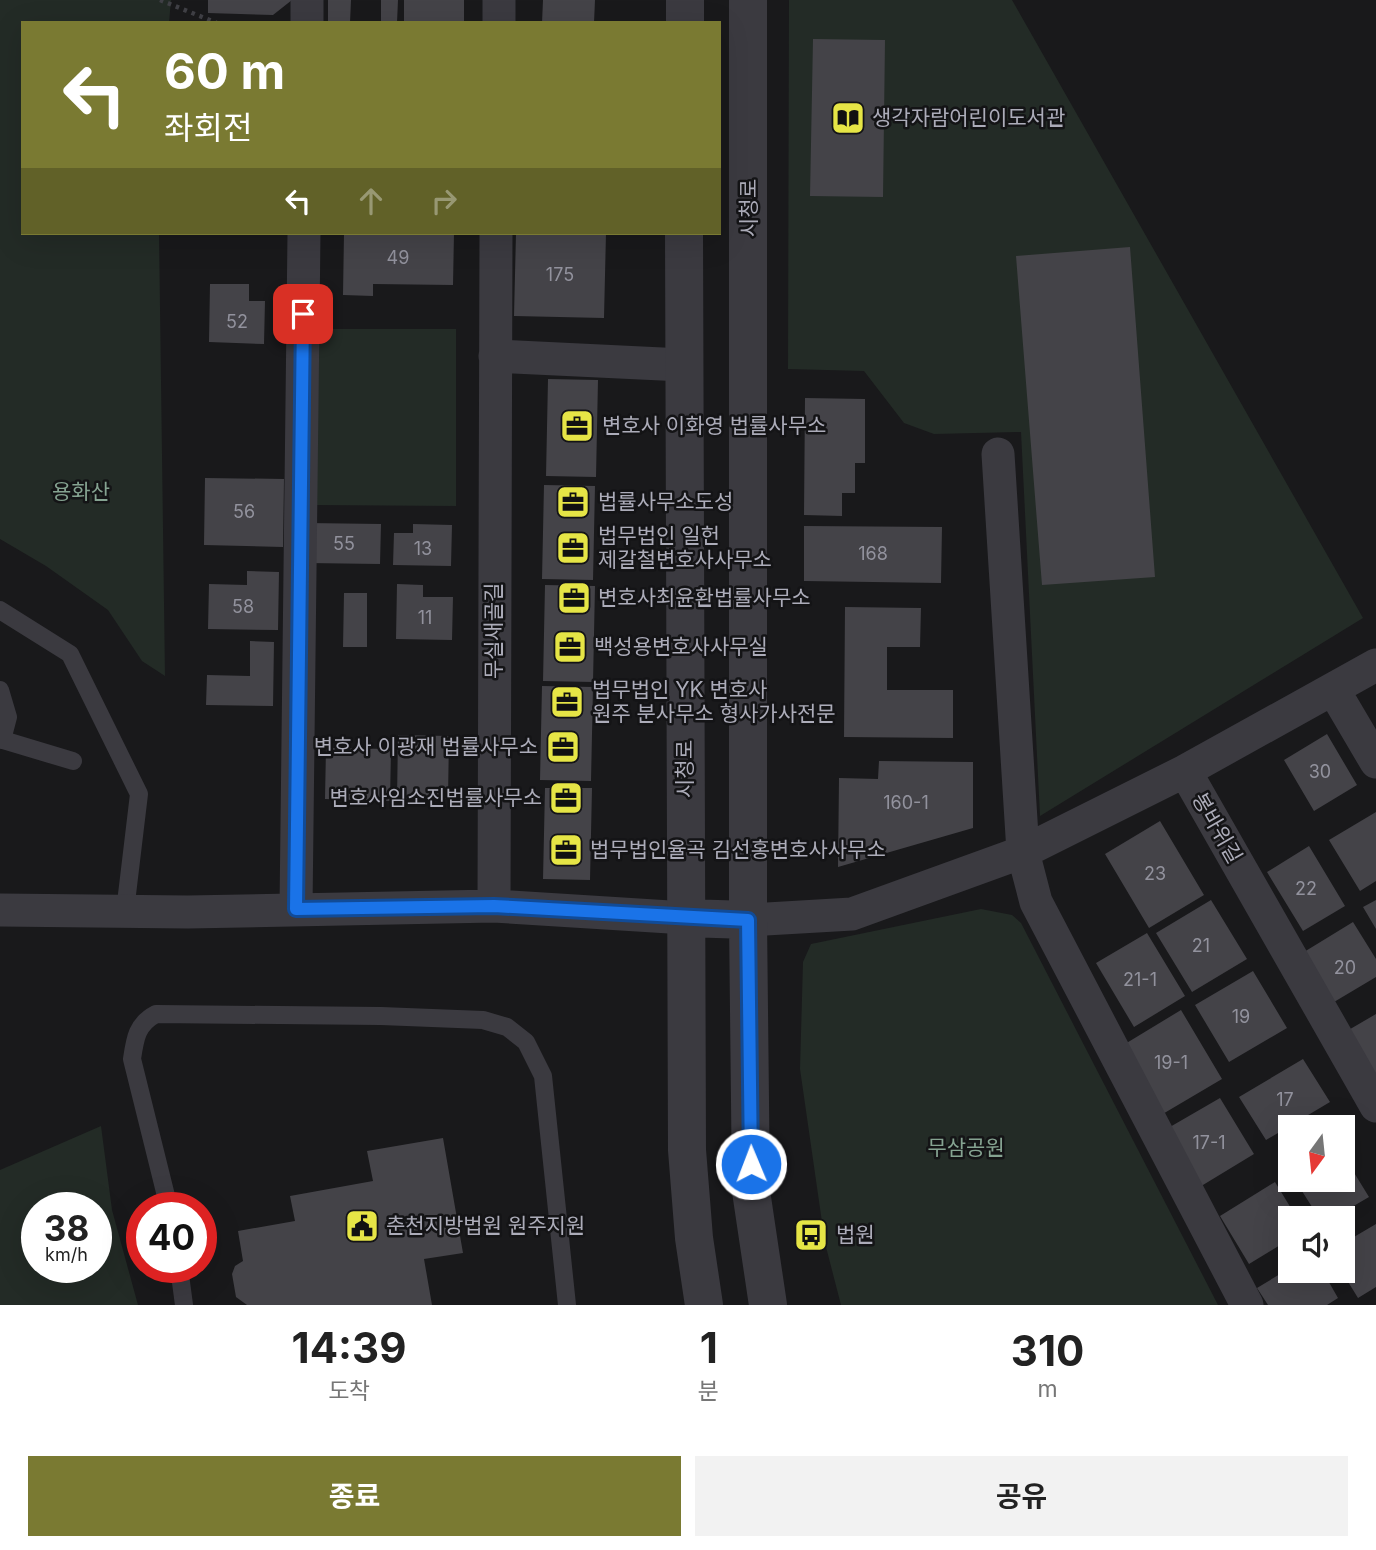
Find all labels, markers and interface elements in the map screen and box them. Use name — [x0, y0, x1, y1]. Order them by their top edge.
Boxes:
text: 60 m — [164, 42, 285, 101]
icon: left — [49, 49, 140, 140]
library icon: 생각자람어린이도서관 — [829, 99, 867, 137]
place label: 생각자람어린이도서관 — [872, 105, 1065, 130]
text: 좌회전 — [164, 108, 252, 147]
street label: 시청로 — [736, 179, 761, 237]
icon: left — [279, 182, 317, 220]
icon: ahead — [352, 182, 390, 220]
icon: right — [425, 182, 463, 220]
house number: 49 — [387, 247, 409, 268]
house number: 175 — [546, 264, 574, 285]
pin — [273, 284, 333, 344]
icon: arrive — [284, 295, 322, 333]
house number: 52 — [226, 311, 248, 332]
office icon: 변호사 이화영 법률사무소 — [558, 407, 596, 445]
place label: 변호사 이화영 법률사무소 — [602, 413, 826, 438]
park label: 용화산 — [52, 479, 110, 504]
office icon: 법률사무소도성 — [554, 483, 592, 521]
place label: 법률사무소도성 — [598, 489, 733, 514]
house number: 56 — [233, 501, 255, 522]
place label: 법무법인 일헌 제갈철변호사사무소 — [598, 523, 772, 572]
office icon: 법무법인 일헌 제갈철변호사사무소 — [554, 529, 592, 567]
house number: 55 — [333, 533, 355, 554]
house number: 13 — [414, 538, 432, 559]
house number: 168 — [858, 543, 888, 564]
office icon: 변호사최윤환법률사무소 — [555, 579, 593, 617]
street label: 무실새골길 — [481, 583, 506, 679]
place label: 변호사최윤환법률사무소 — [598, 585, 811, 610]
house number: 58 — [232, 596, 254, 617]
house number: 11 — [418, 607, 432, 628]
office icon: 백성용변호사사무실 — [551, 628, 589, 666]
place label: 백성용변호사사무실 — [594, 634, 768, 659]
place label: 법무법인 YK 변호사 원주 분사무소 형사가사전문 — [592, 677, 836, 726]
office icon: 법무법인 YK 변호사 원주 분사무소 형사가사전문 — [548, 683, 586, 721]
office icon: 변호사 이광재 법률사무소 — [544, 728, 582, 766]
place label: 변호사 이광재 법률사무소 — [314, 734, 538, 759]
street label: 시청로 — [672, 740, 697, 798]
house number: 30 — [1309, 761, 1331, 782]
office icon: 변호사임소진법률사무소 — [547, 779, 585, 817]
place label: 변호사임소진법률사무소 — [329, 785, 542, 810]
street label: 봉바위길 — [1187, 788, 1248, 867]
house number: 160-1 — [883, 792, 929, 813]
office icon: 법무법인율곡 김선홍변호사사무소 — [547, 831, 585, 869]
place label: 법무법인율곡 김선홍변호사사무소 — [590, 837, 886, 862]
house number: 23 — [1144, 863, 1166, 884]
house number: 22 — [1295, 878, 1317, 899]
house number: 21 — [1192, 935, 1210, 956]
house number: 20 — [1334, 957, 1356, 978]
house number: 21-1 — [1123, 969, 1157, 990]
house number: 19 — [1232, 1006, 1250, 1027]
house number: 19-1 — [1154, 1052, 1188, 1073]
house number: 17 — [1276, 1089, 1294, 1110]
north arrow — [1278, 1115, 1354, 1192]
map controls — [1278, 1115, 1355, 1283]
position arrow — [714, 1127, 788, 1201]
house number: 17-1 — [1192, 1132, 1226, 1153]
park label: 무삼공원 — [927, 1135, 1005, 1160]
speed limit sign: 40 — [126, 1192, 217, 1283]
button: sound — [1278, 1206, 1355, 1283]
text: 38 — [44, 1207, 89, 1249]
public building icon: 춘천지방법원 원주지원 — [343, 1207, 381, 1245]
place label: 춘천지방법원 원주지원 — [386, 1213, 585, 1238]
bus stop icon: 법원 — [792, 1216, 830, 1254]
place label: 법원 — [836, 1222, 875, 1247]
text: km/h — [45, 1244, 88, 1265]
text: 14:39 — [292, 1322, 407, 1373]
text: 1 — [700, 1322, 718, 1373]
text: 310 — [1011, 1325, 1084, 1376]
text: m — [1038, 1375, 1058, 1403]
text: 도착 — [328, 1377, 370, 1405]
text: 분 — [698, 1377, 719, 1405]
button: 종료 — [28, 1456, 681, 1536]
button: 공유 — [695, 1456, 1348, 1536]

